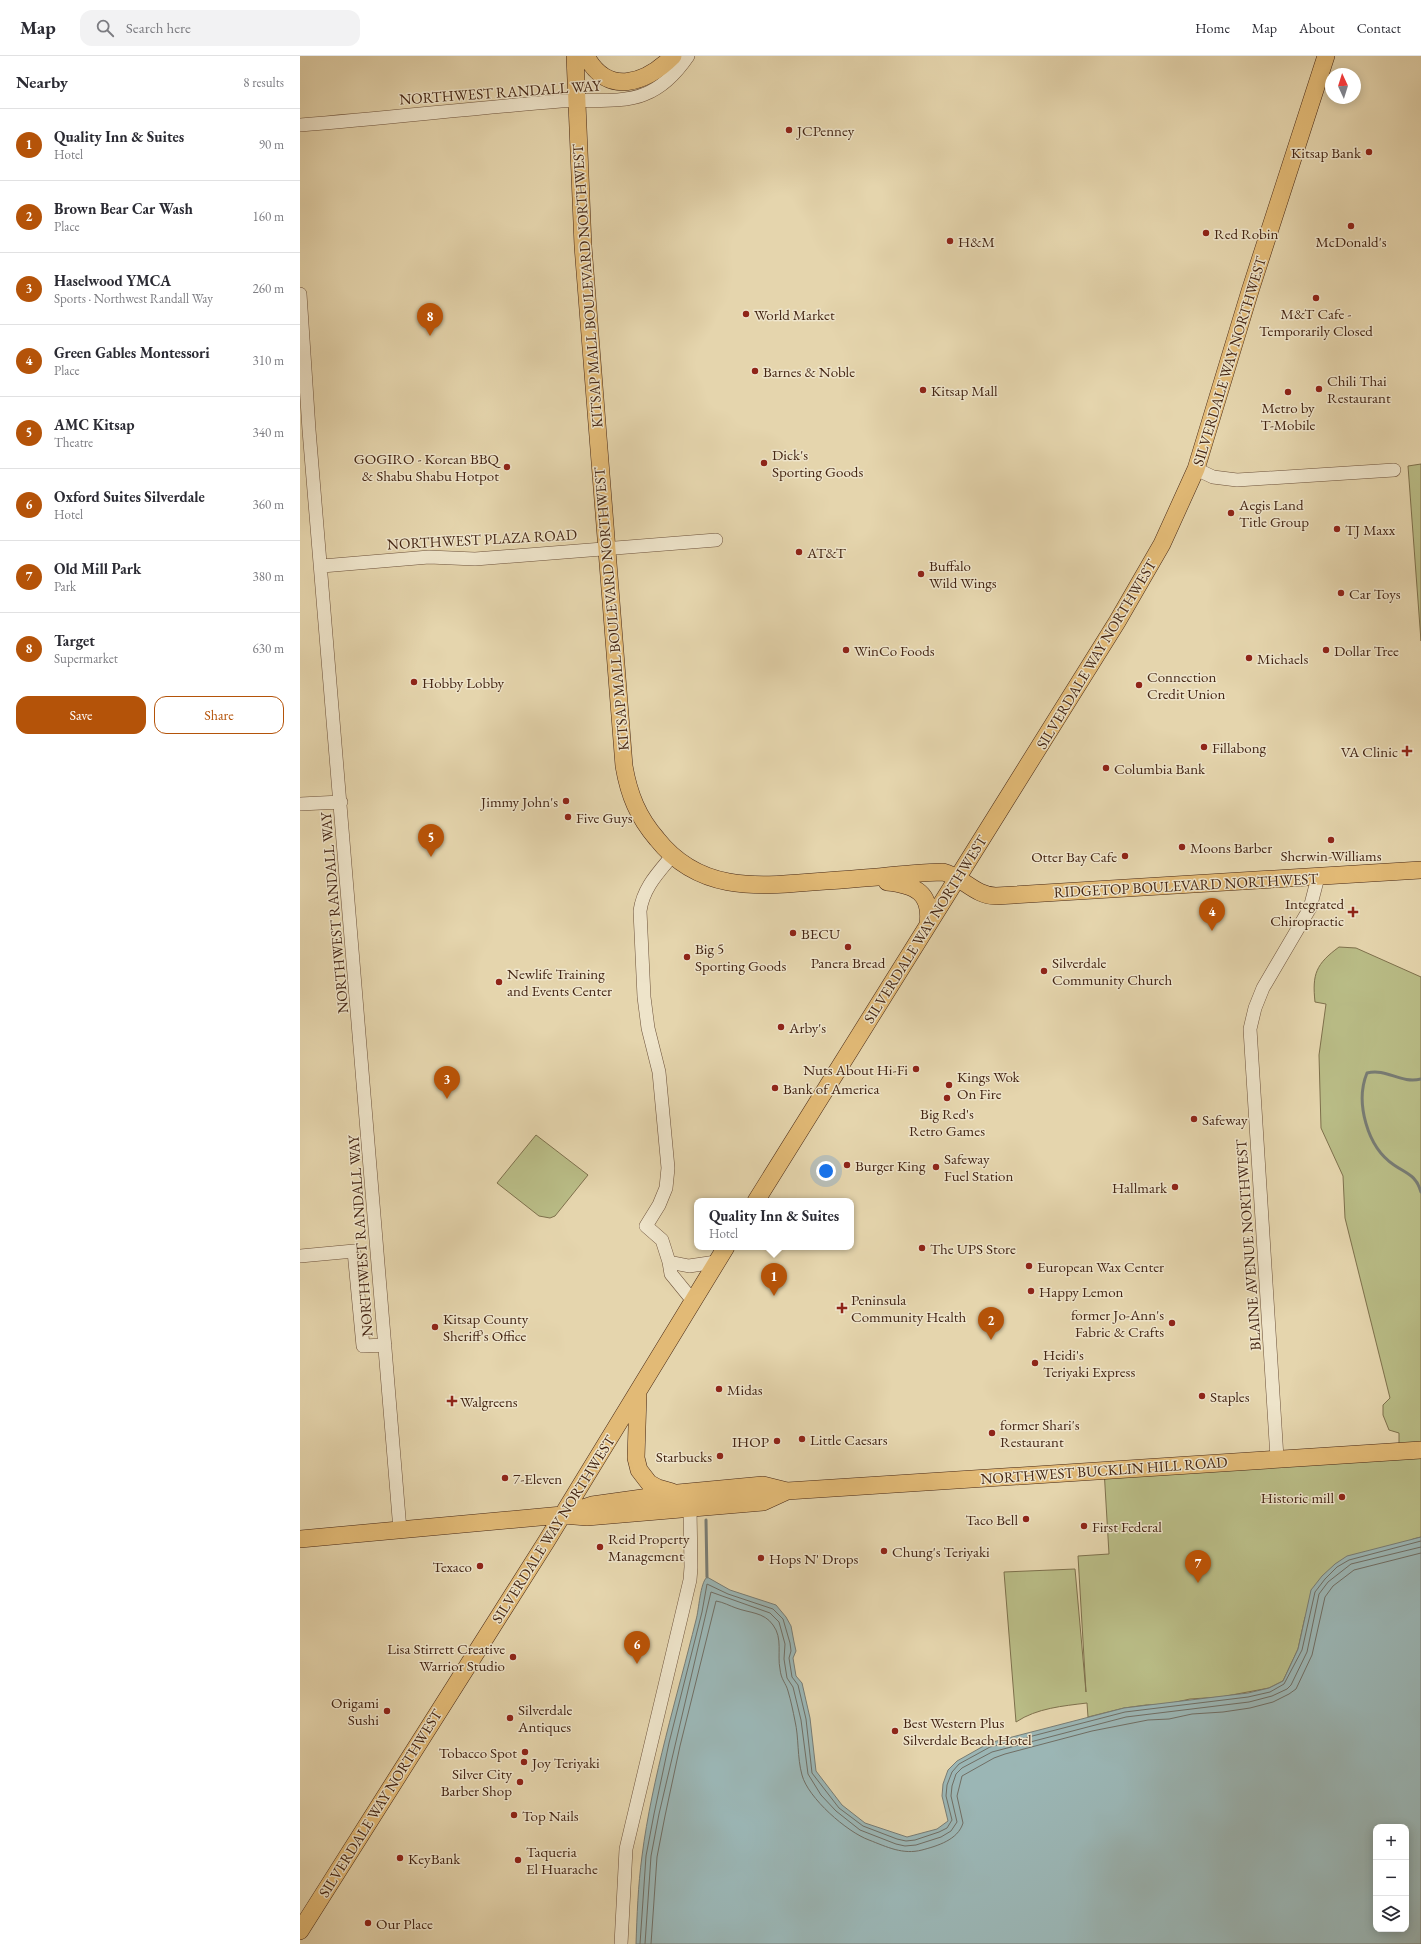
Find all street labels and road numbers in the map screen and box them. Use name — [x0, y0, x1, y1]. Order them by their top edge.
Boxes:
street label: NORTHWEST RANDALL WAY — [399, 75, 603, 109]
street label: KITSAP MALL BOULEVARD NORTHWEST — [568, 143, 606, 429]
street label: SILVERDALE WAY NORTHWEST — [1188, 253, 1270, 468]
street label: KITSAP MALL BOULEVARD NORTHWEST — [589, 466, 633, 751]
street label: NORTHWEST PLAZA ROAD — [387, 525, 577, 553]
street label: SILVERDALE WAY NORTHWEST — [1032, 555, 1161, 752]
street label: NORTHWEST RANDALL WAY — [316, 810, 352, 1014]
street label: SILVERDALE WAY NORTHWEST — [859, 831, 991, 1027]
street label: RIDGETOP BOULEVARD NORTHWEST — [1053, 869, 1320, 901]
street label: NORTHWEST RANDALL WAY — [343, 1133, 377, 1337]
street label: BLAINE AVENUE NORTHWEST — [1231, 1138, 1265, 1351]
street label: SILVERDALE WAY NORTHWEST — [487, 1431, 619, 1627]
street label: NORTHWEST BUCKLIN HILL ROAD — [980, 1452, 1228, 1488]
street label: SILVERDALE WAY NORTHWEST — [314, 1705, 446, 1901]

